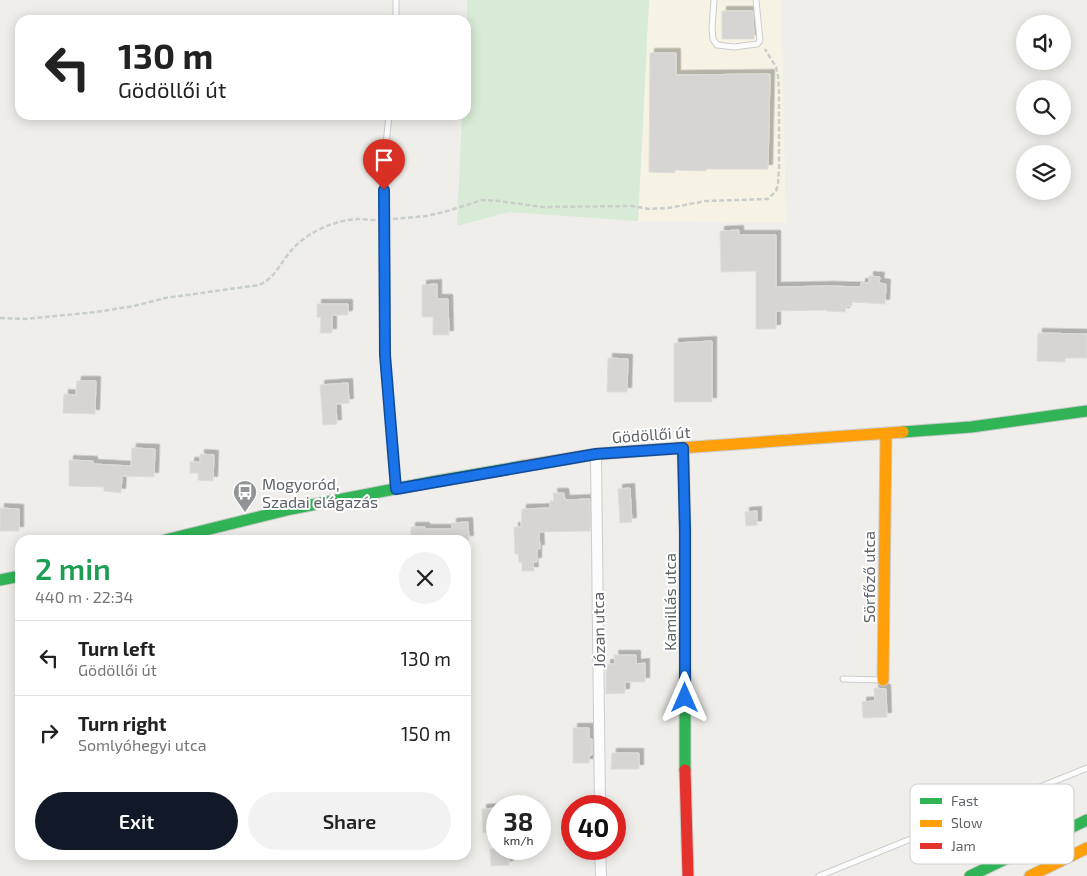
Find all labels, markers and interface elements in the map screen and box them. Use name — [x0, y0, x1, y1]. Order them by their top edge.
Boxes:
map controls — [1016, 15, 1071, 200]
button: sound — [1016, 15, 1071, 70]
text: 130 m — [118, 34, 213, 76]
icon: left — [35, 35, 100, 100]
text: Gödöllői út — [118, 76, 226, 102]
button: search — [1016, 80, 1071, 135]
pin — [363, 139, 405, 190]
button: layers — [1016, 145, 1071, 200]
icon: arrive — [370, 146, 398, 174]
street label: Gödöllői út — [611, 422, 691, 446]
place label: Mogyoród, Szadai elágazás — [262, 474, 378, 511]
bus stop icon: Mogyoród, Szadai elágazás — [232, 479, 258, 513]
street label: Sörfőző utca — [859, 531, 878, 623]
text: 2 min — [35, 550, 111, 586]
button: close — [399, 552, 451, 604]
street label: Kamillás utca — [660, 553, 679, 651]
text: 440 m · 22:34 — [35, 587, 133, 606]
street label: Józan utca — [588, 592, 608, 668]
text: Turn left — [78, 637, 155, 660]
icon: left — [35, 644, 63, 672]
text: 130 m — [401, 647, 451, 670]
text: Gödöllői út — [78, 660, 157, 679]
position arrow — [658, 671, 710, 723]
text: Turn right — [78, 712, 166, 735]
icon: right — [35, 719, 63, 747]
text: 150 m — [401, 722, 451, 745]
text: Somlyóhegyi utca — [78, 735, 207, 754]
legend — [910, 784, 1074, 864]
button: Exit — [35, 792, 238, 850]
button: Share — [248, 792, 451, 850]
text: Fast — [951, 792, 978, 809]
speed limit sign: 40 — [561, 795, 626, 860]
text: 38 — [504, 806, 533, 836]
text: Slow — [951, 814, 983, 831]
text: km/h — [504, 833, 533, 847]
text: Jam — [951, 837, 976, 854]

